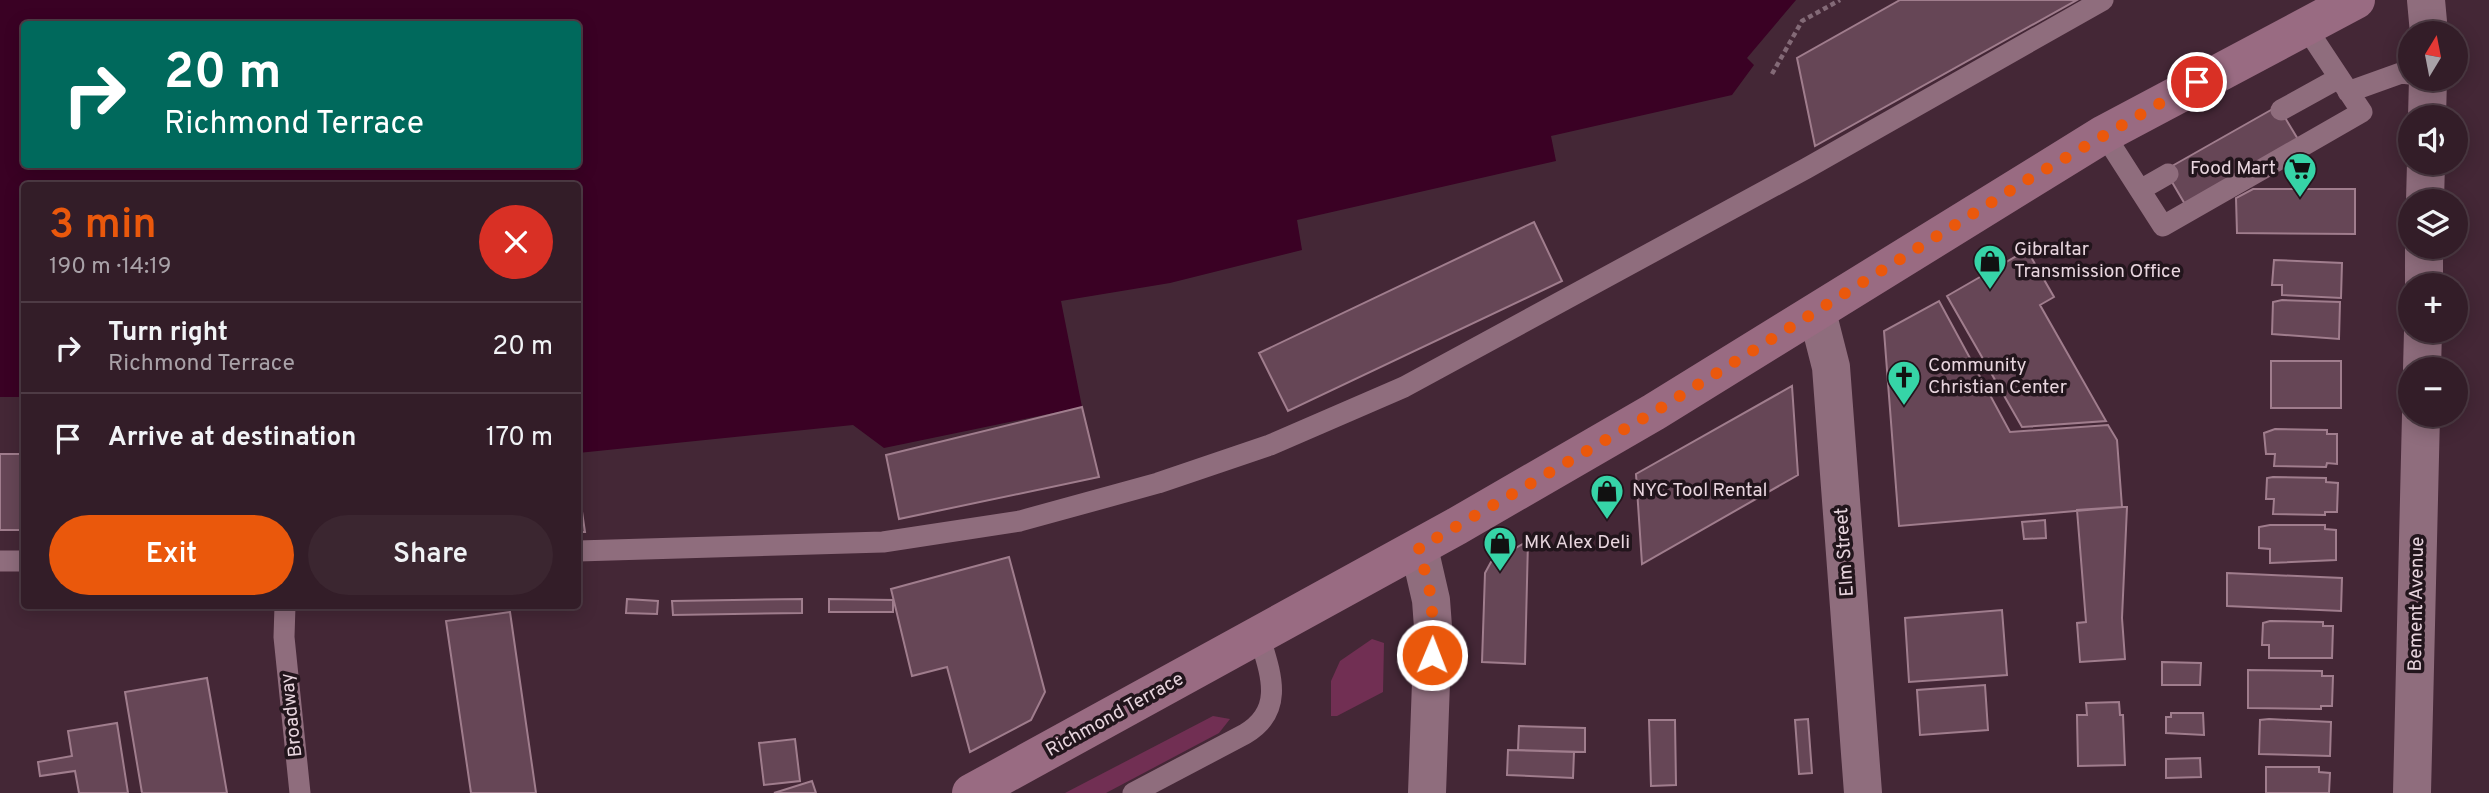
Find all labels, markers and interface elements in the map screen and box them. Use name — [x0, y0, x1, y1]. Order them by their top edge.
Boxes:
north arrow — [2398, 21, 2468, 91]
map controls — [2398, 21, 2468, 427]
text: 20 m — [164, 44, 281, 106]
icon: right — [49, 49, 140, 140]
pin — [2167, 52, 2227, 112]
icon: arrive — [2178, 63, 2216, 101]
text: Richmond Terrace — [164, 105, 424, 145]
button: sound — [2398, 105, 2468, 175]
supermarket icon: Food Mart — [2281, 150, 2319, 199]
place label: Food Mart — [2190, 157, 2276, 181]
button: layers — [2398, 189, 2468, 259]
text: 3 min — [49, 200, 157, 253]
button: close — [479, 205, 553, 279]
place label: Gibraltar Transmission Office — [2014, 238, 2181, 284]
shop icon: Gibraltar Transmission Office — [1971, 242, 2009, 291]
text: 190 m · 14:19 — [49, 253, 171, 282]
button: + — [2398, 273, 2468, 343]
text: Turn right — [108, 317, 228, 350]
icon: right — [49, 329, 87, 367]
text: 20 m — [492, 331, 553, 364]
text: Richmond Terrace — [108, 350, 295, 379]
place label: Community Christian Center — [1928, 354, 2068, 400]
button: − — [2398, 357, 2468, 427]
church icon: Community Christian Center — [1885, 358, 1923, 407]
icon: arrive — [49, 420, 87, 458]
text: Arrive at destination — [108, 422, 356, 455]
text: 170 m — [486, 422, 553, 455]
shop icon: NYC Tool Rental — [1588, 472, 1626, 521]
place label: NYC Tool Rental — [1632, 479, 1768, 503]
street label: Elm Street — [1830, 507, 1860, 597]
button: Exit — [49, 515, 294, 595]
button: Share — [308, 515, 553, 595]
shop icon: MK Alex Deli — [1481, 524, 1519, 573]
place label: MK Alex Deli — [1524, 531, 1630, 555]
street label: Bement Avenue — [2404, 536, 2430, 672]
position arrow — [1395, 618, 1469, 692]
street label: Richmond Terrace — [1042, 667, 1188, 763]
street label: Broadway — [276, 672, 308, 758]

